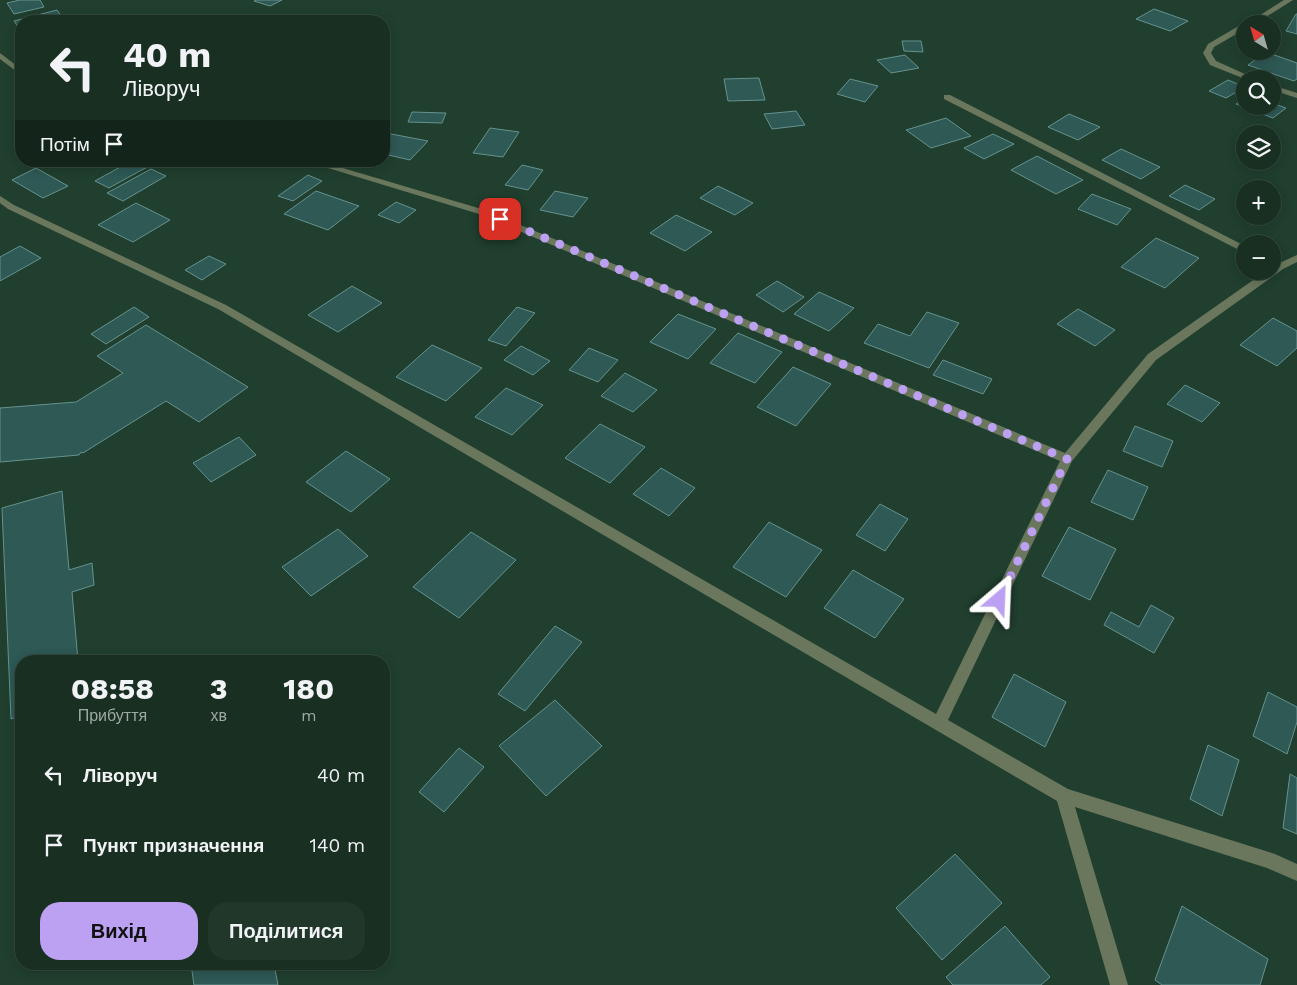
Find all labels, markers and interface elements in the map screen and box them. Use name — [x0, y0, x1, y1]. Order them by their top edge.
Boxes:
north arrow — [1236, 15, 1281, 60]
map controls — [1236, 15, 1281, 280]
text: 40 m — [123, 34, 211, 76]
icon: left — [40, 35, 105, 100]
button: search — [1236, 70, 1281, 115]
text: Ліворуч — [123, 76, 200, 101]
button: layers — [1236, 125, 1281, 170]
icon: arrive — [100, 130, 128, 158]
text: Потім — [40, 133, 90, 156]
button: + — [1236, 180, 1281, 225]
pin — [479, 198, 521, 240]
icon: arrive — [486, 205, 514, 233]
button: − — [1236, 235, 1281, 280]
position arrow — [972, 573, 1024, 625]
text: 08:58 — [71, 671, 154, 706]
text: 3 — [210, 671, 228, 706]
text: 180 — [283, 671, 334, 706]
text: Прибуття — [78, 706, 147, 725]
text: хв — [210, 706, 227, 725]
text: m — [301, 706, 316, 725]
icon: left — [40, 761, 68, 789]
text: Ліворуч — [83, 764, 158, 787]
text: 40 m — [317, 764, 365, 787]
icon: arrive — [40, 831, 68, 859]
text: Пункт призначення — [83, 834, 264, 857]
text: 140 m — [310, 834, 365, 857]
button: Вихід — [40, 902, 198, 960]
button: Поділитися — [208, 902, 365, 960]

